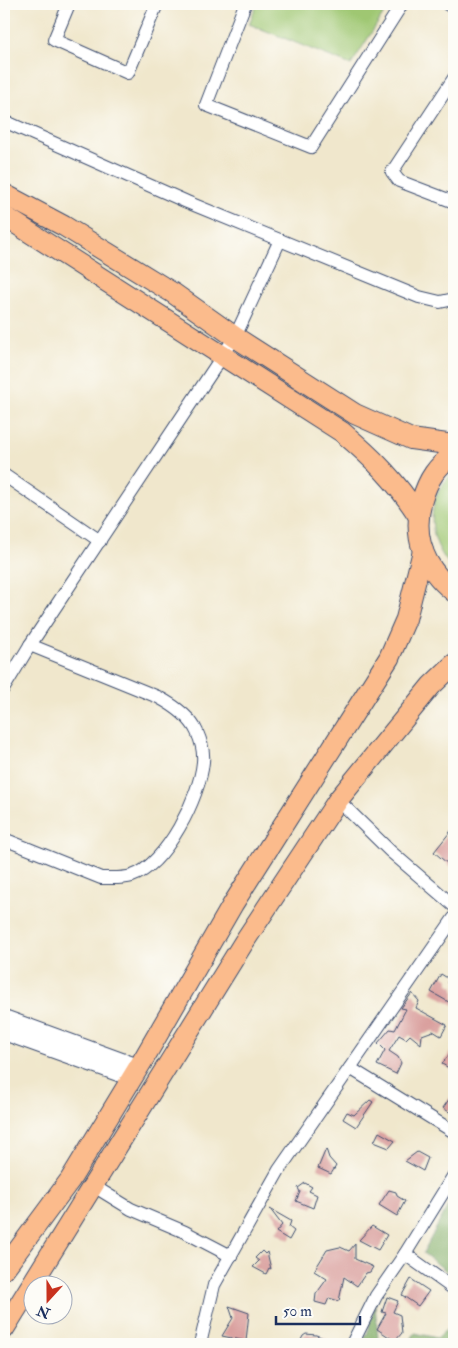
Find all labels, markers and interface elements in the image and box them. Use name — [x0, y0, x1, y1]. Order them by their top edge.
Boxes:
north arrow — [22, 1276, 72, 1326]
scale bar — [276, 1293, 359, 1325]
text: N — [34, 1301, 53, 1322]
text: 50 m — [283, 1302, 312, 1321]

